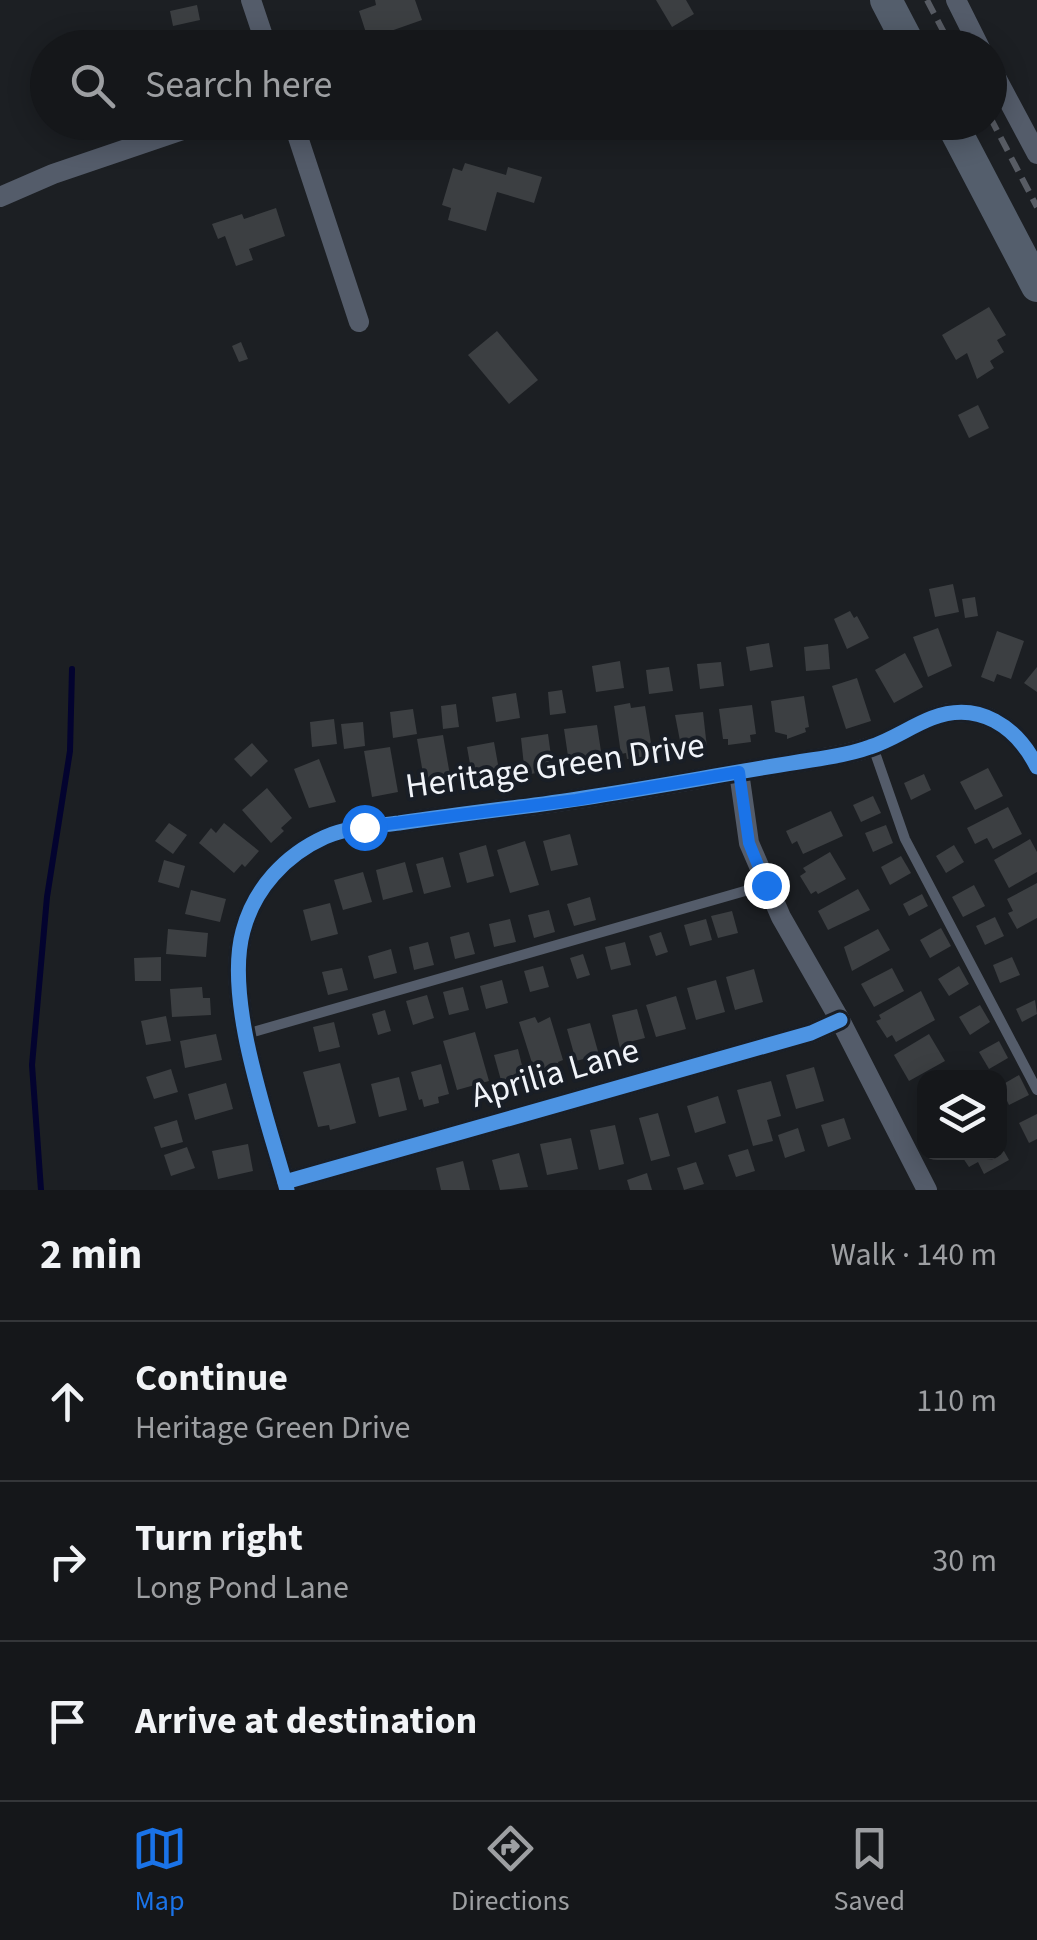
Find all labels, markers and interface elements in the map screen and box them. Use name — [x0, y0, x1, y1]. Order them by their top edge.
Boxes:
search box — [30, 30, 1007, 140]
icon: search — [65, 58, 120, 113]
text: Search here — [145, 58, 332, 112]
street label: Heritage Green Drive — [402, 720, 708, 812]
route start — [342, 805, 388, 851]
route end — [744, 863, 790, 909]
street label: Aprilia Lane — [465, 1025, 645, 1121]
map controls — [917, 1070, 1007, 1160]
button: layers — [917, 1070, 1007, 1160]
text: 2 min — [40, 1225, 142, 1285]
text: Walk · 140 m — [831, 1232, 997, 1278]
text: Continue — [135, 1351, 288, 1405]
icon: ahead — [40, 1374, 95, 1429]
text: 110 m — [916, 1378, 997, 1424]
text: Heritage Green Drive — [135, 1405, 410, 1451]
text: Turn right — [135, 1511, 303, 1565]
icon: right — [40, 1534, 95, 1589]
text: 30 m — [932, 1538, 997, 1584]
text: Long Pond Lane — [135, 1565, 349, 1611]
icon: arrive — [40, 1694, 95, 1749]
text: Arrive at destination — [135, 1694, 477, 1748]
tab: Map — [132, 1821, 187, 1921]
tab: Directions — [451, 1821, 570, 1921]
tab: Saved — [834, 1821, 905, 1921]

